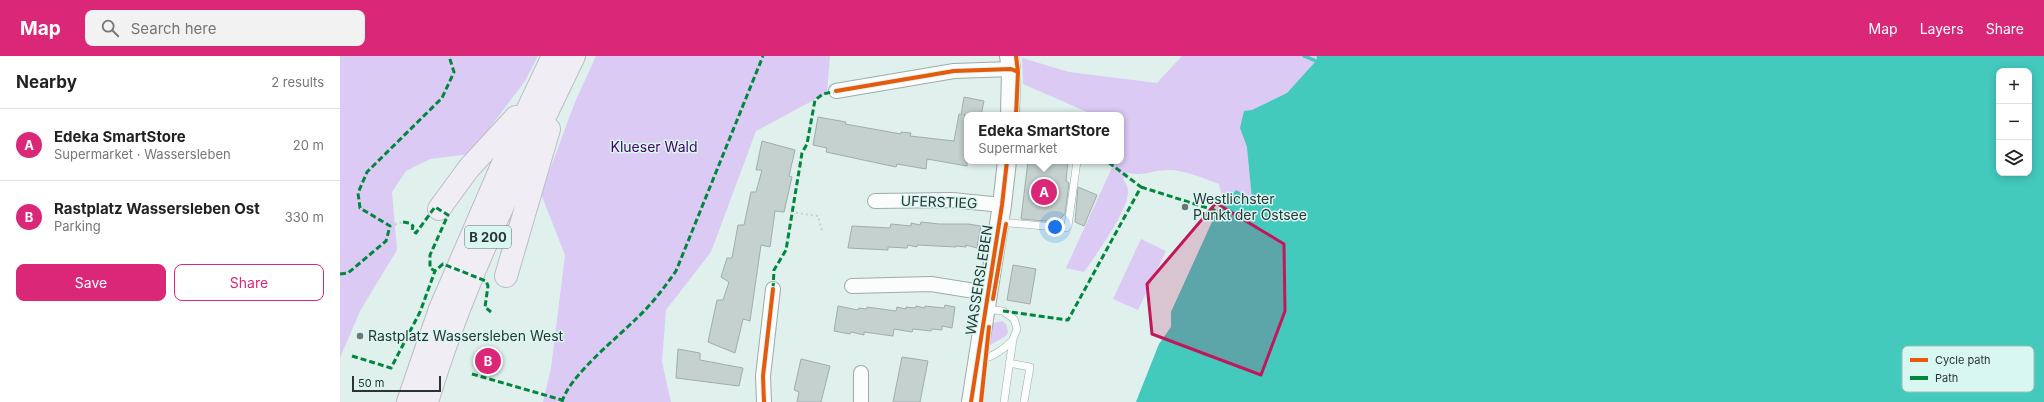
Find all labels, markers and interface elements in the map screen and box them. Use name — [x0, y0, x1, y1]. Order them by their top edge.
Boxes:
search box — [85, 10, 365, 46]
text: Map — [20, 17, 61, 40]
icon: search — [99, 17, 121, 39]
text: Search here — [131, 19, 216, 38]
text: Map — [1869, 20, 1898, 37]
text: Layers — [1920, 20, 1964, 37]
text: Share — [1986, 20, 2024, 37]
map controls — [1996, 68, 2032, 176]
button: + — [1996, 68, 2032, 104]
text: Nearby — [16, 72, 77, 92]
text: 2 results — [271, 74, 324, 90]
button: − — [1996, 104, 2032, 140]
popup — [964, 112, 1124, 164]
text: Edeka SmartStore — [978, 121, 1110, 140]
text: Edeka SmartStore — [54, 127, 186, 146]
text: A — [24, 137, 34, 153]
text: 20 m — [293, 137, 324, 153]
park label: Klueser Wald — [611, 138, 697, 155]
text: Supermarket — [978, 140, 1057, 156]
button: layers — [1996, 140, 2032, 176]
text: Supermarket · Wassersleben — [54, 146, 231, 162]
pin: A — [1031, 177, 1057, 207]
place label: Westlichster Punkt der Ostsee — [1193, 190, 1307, 223]
street label: UFERSTIEG — [900, 192, 978, 211]
text: Rastplatz Wassersleben Ost — [54, 199, 260, 218]
marker: Westlichster Punkt der Ostsee — [1180, 202, 1190, 212]
text: B — [25, 209, 33, 225]
text: 330 m — [285, 209, 324, 225]
your location — [1045, 217, 1065, 237]
text: Parking — [54, 218, 101, 234]
street label: WASSERSLEBEN — [961, 224, 996, 336]
road number: B 200 — [465, 226, 511, 248]
button: Save — [16, 264, 166, 301]
button: Share — [174, 264, 324, 301]
place label: Rastplatz Wassersleben West — [368, 327, 564, 344]
marker: Rastplatz Wassersleben West — [355, 331, 365, 341]
pin: B — [475, 346, 501, 376]
legend — [1902, 346, 2034, 392]
text: Cycle path — [1935, 353, 1991, 367]
text: Path — [1935, 371, 1958, 385]
scale bar — [352, 374, 441, 393]
text: 50 m — [358, 376, 384, 390]

